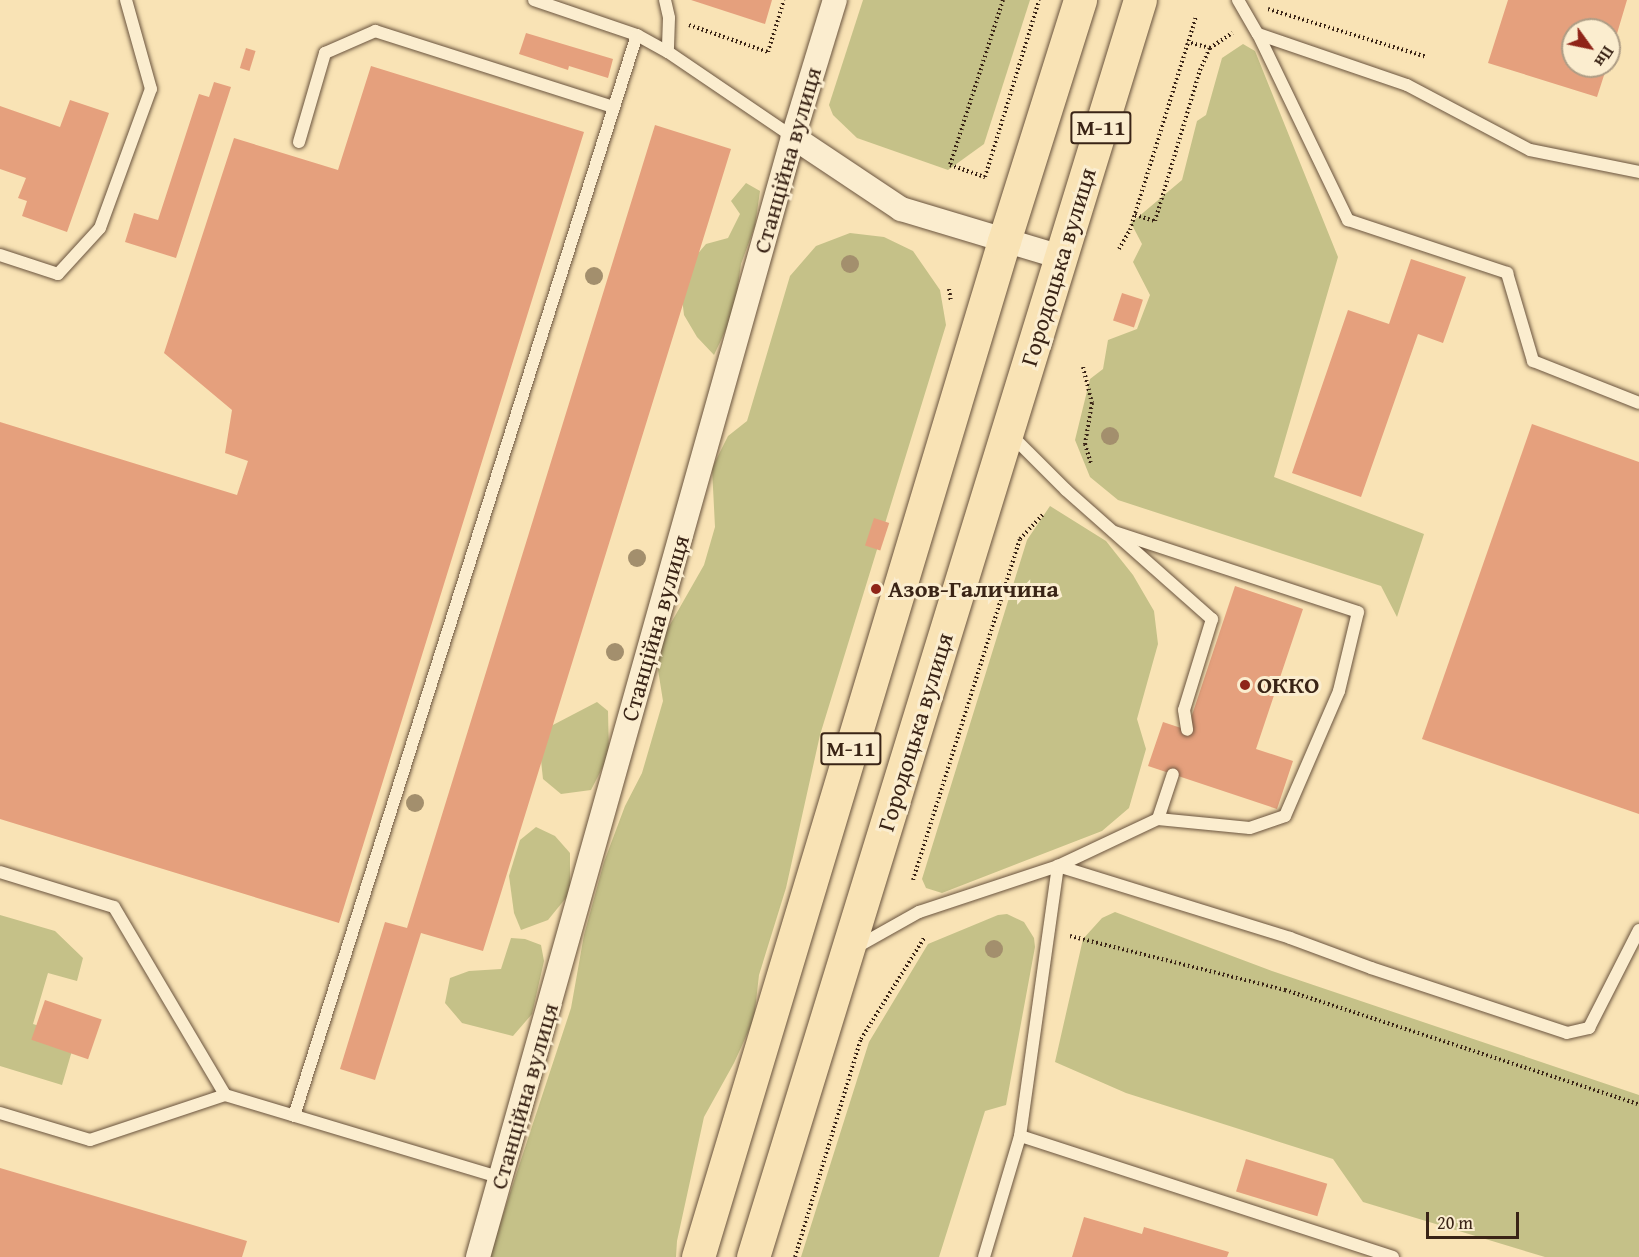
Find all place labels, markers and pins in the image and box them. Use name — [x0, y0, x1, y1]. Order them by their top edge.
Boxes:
place label: Азов-Галичина — [888, 575, 1059, 603]
marker: Азов-Галичина — [869, 582, 883, 596]
place label: ОККО — [1257, 671, 1319, 699]
marker: ОККО — [1238, 678, 1252, 692]

